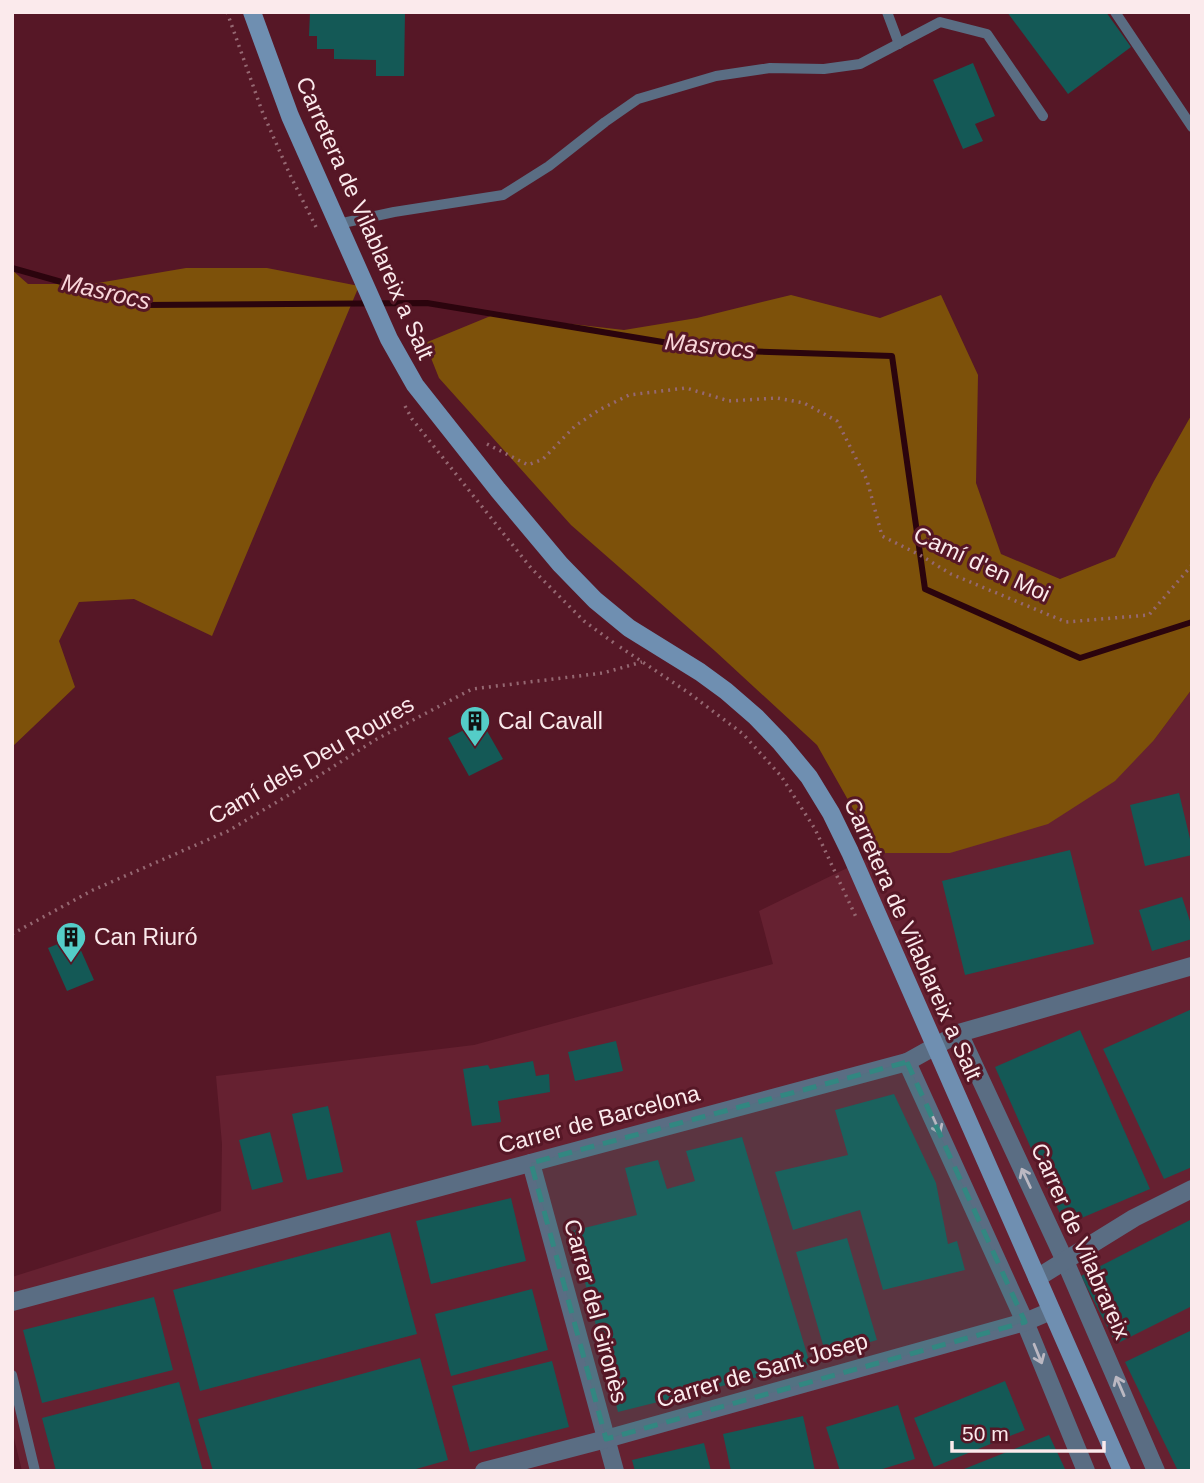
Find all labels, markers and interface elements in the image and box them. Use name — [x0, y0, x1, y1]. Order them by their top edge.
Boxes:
street label: Carretera de Vilablareix a Salt — [291, 73, 439, 364]
water label: Masrocs — [59, 268, 153, 315]
water label: Masrocs — [664, 327, 757, 364]
street label: Camí d'en Moi — [910, 521, 1054, 607]
street label: Camí dels Deu Roures — [204, 691, 418, 829]
building icon: Cal Cavall — [458, 704, 492, 748]
place label: Cal Cavall — [498, 708, 603, 734]
street label: Carretera de Vilablareix a Salt — [839, 794, 987, 1085]
building icon: Can Riuró — [54, 920, 88, 964]
place label: Can Riuró — [94, 924, 198, 950]
street label: Carrer de Barcelona — [496, 1080, 703, 1158]
one-way arrow — [929, 1113, 943, 1134]
street label: Carrer de Vilabrareix — [1026, 1139, 1136, 1343]
one-way arrow — [1019, 1168, 1033, 1189]
street label: Carrer del Gironès — [559, 1216, 633, 1406]
street label: Carrer de Sant Josep — [653, 1327, 871, 1413]
one-way arrow — [1032, 1343, 1045, 1364]
one-way arrow — [1112, 1375, 1125, 1397]
scale bar — [952, 1410, 1104, 1454]
text: 50 m — [962, 1422, 1009, 1445]

